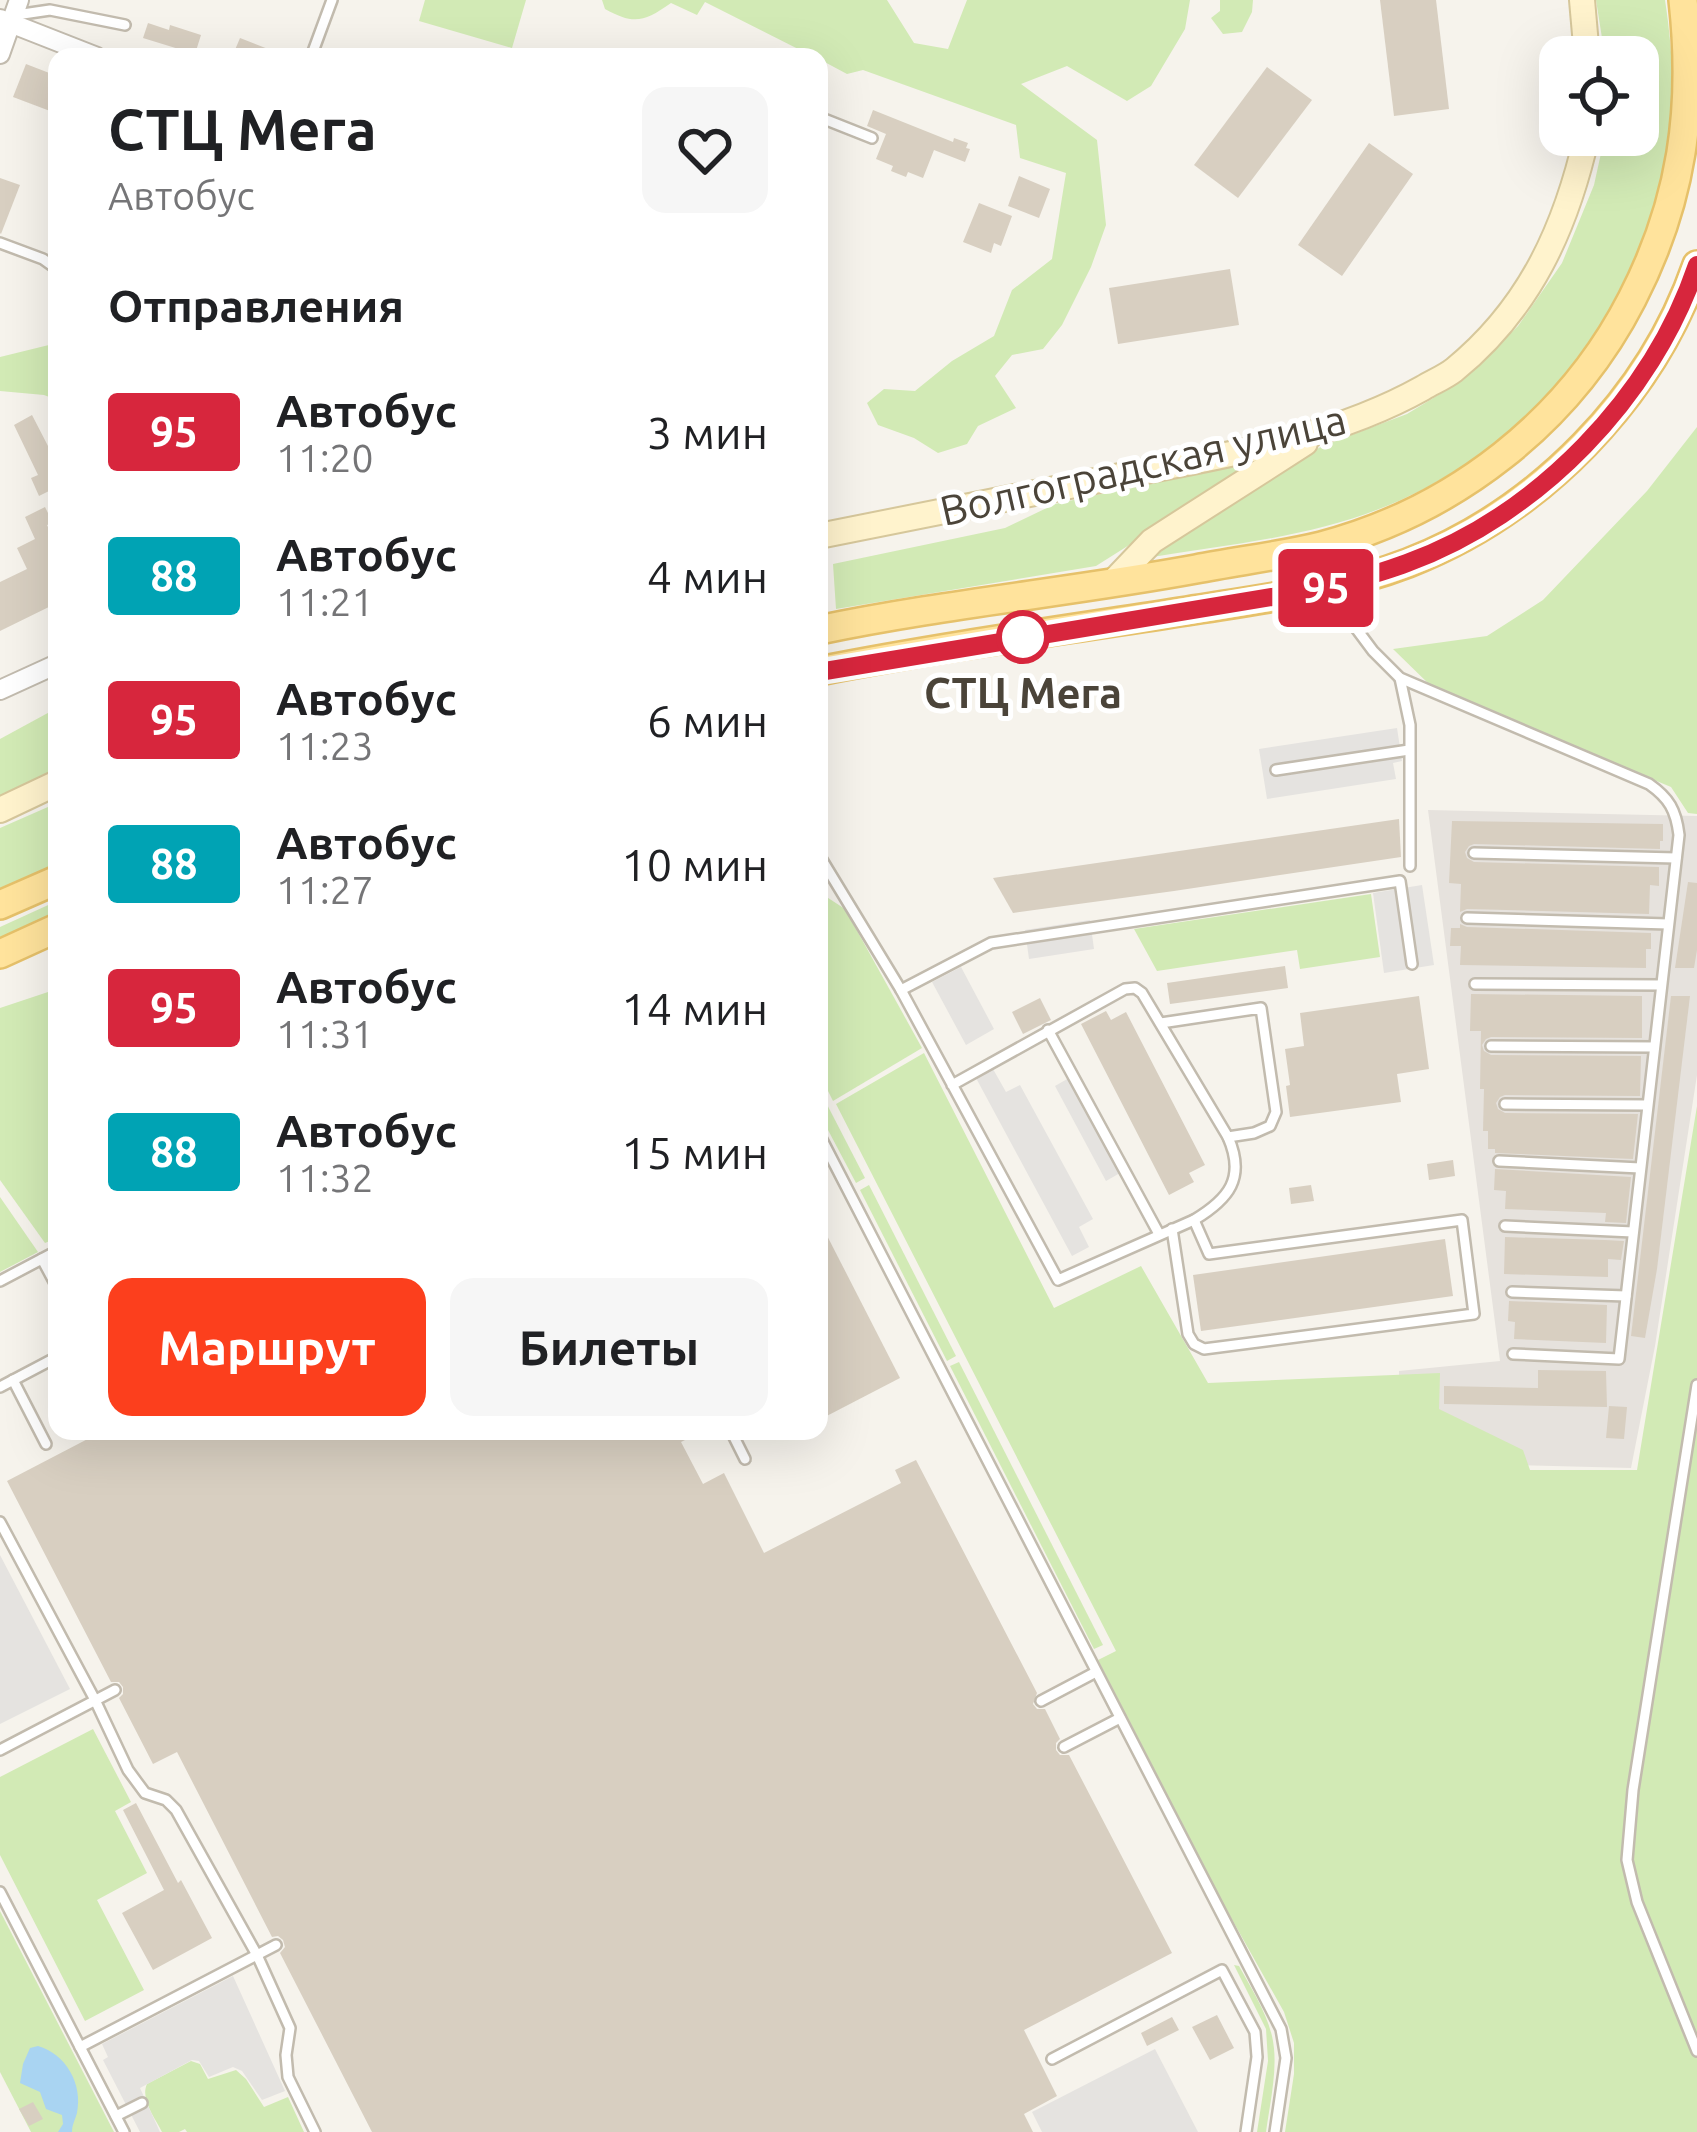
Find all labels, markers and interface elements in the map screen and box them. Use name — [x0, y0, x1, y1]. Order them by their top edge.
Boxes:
map controls — [1539, 36, 1659, 156]
button: locate — [1539, 36, 1659, 156]
button: heart — [642, 87, 768, 213]
text: СТЦ Мега — [108, 97, 377, 161]
text: Автобус — [108, 174, 255, 217]
text: Отправления — [108, 280, 404, 331]
text: Автобус — [276, 385, 457, 436]
street label: Волгоградская улица — [935, 395, 1350, 534]
text: 3 мин — [647, 407, 768, 458]
text: 95 — [150, 408, 198, 455]
text: 11:20 — [276, 436, 374, 479]
text: Автобус — [276, 529, 457, 580]
line badge: 95 — [1272, 549, 1380, 627]
text: 4 мин — [647, 551, 768, 602]
text: 88 — [150, 552, 198, 599]
text: 95 — [1302, 564, 1350, 611]
text: 11:21 — [276, 580, 374, 623]
marker: СТЦ Мега — [998, 612, 1048, 662]
place label: СТЦ Мега — [924, 669, 1122, 716]
text: Автобус — [276, 673, 457, 724]
text: 6 мин — [647, 695, 768, 746]
text: 95 — [150, 696, 198, 743]
text: 11:23 — [276, 724, 374, 767]
text: Автобус — [276, 817, 457, 868]
text: 10 мин — [621, 839, 768, 890]
text: 88 — [150, 840, 198, 887]
text: 11:27 — [276, 868, 374, 911]
text: Автобус — [276, 961, 457, 1012]
text: 14 мин — [621, 983, 768, 1034]
text: 95 — [150, 984, 198, 1031]
text: 11:31 — [276, 1012, 374, 1055]
text: Автобус — [276, 1105, 457, 1156]
text: 15 мин — [621, 1127, 768, 1178]
text: 88 — [150, 1128, 198, 1175]
text: 11:32 — [276, 1156, 374, 1199]
button: Маршрут — [108, 1278, 426, 1416]
button: Билеты — [450, 1278, 768, 1416]

